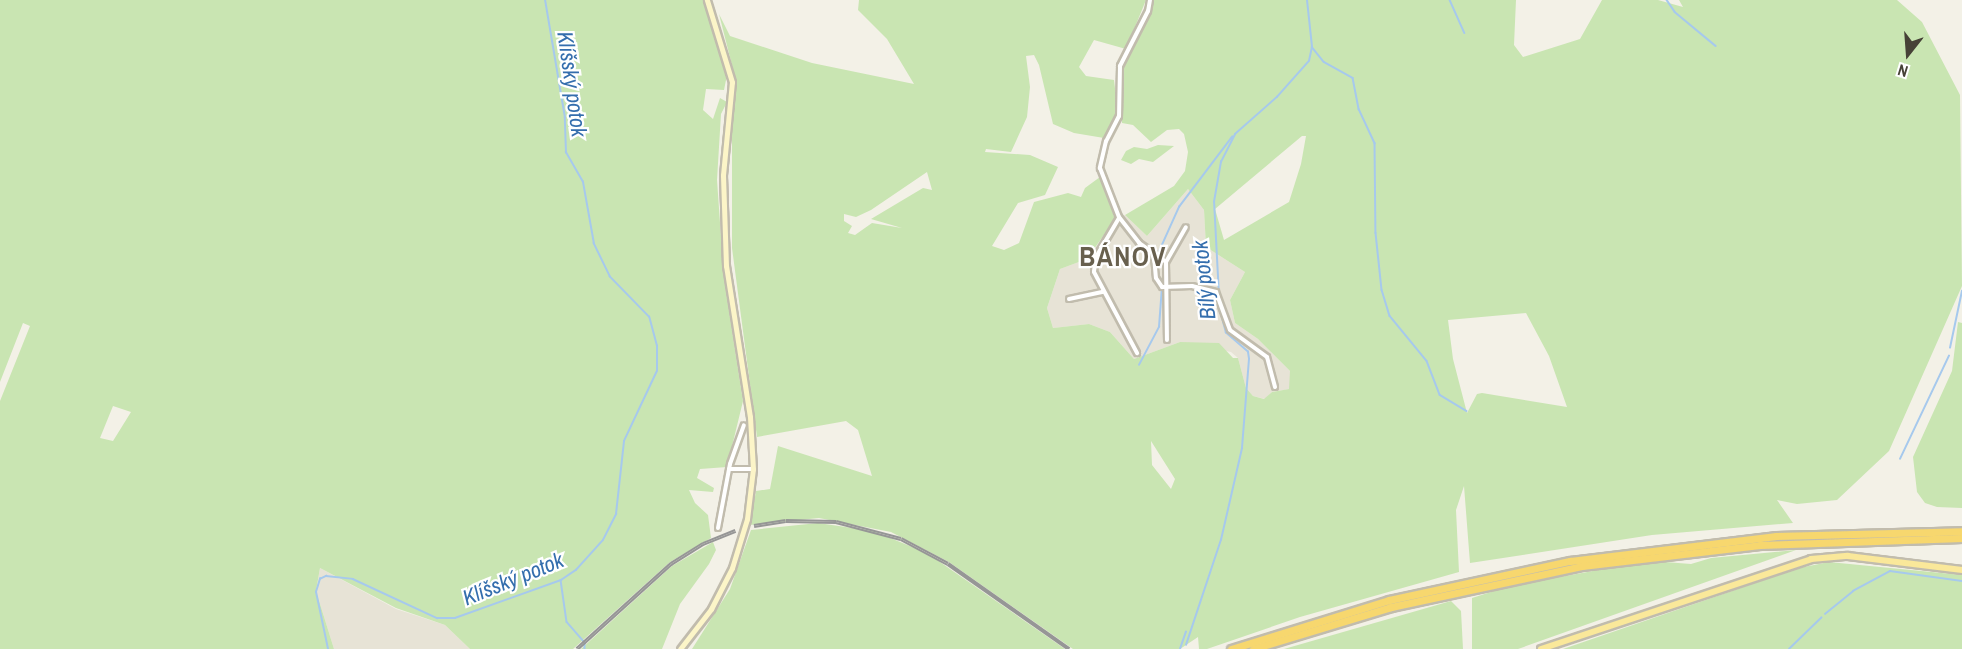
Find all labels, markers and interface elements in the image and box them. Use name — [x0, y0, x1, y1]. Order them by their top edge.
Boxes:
north arrow — [1878, 24, 1938, 84]
water label: Klíšský potok — [552, 30, 592, 138]
text: N — [1895, 59, 1910, 83]
water label: Bílý potok — [1187, 239, 1221, 321]
district label: BÁNOV — [1079, 241, 1167, 273]
water label: Klíšský potok — [459, 547, 567, 611]

